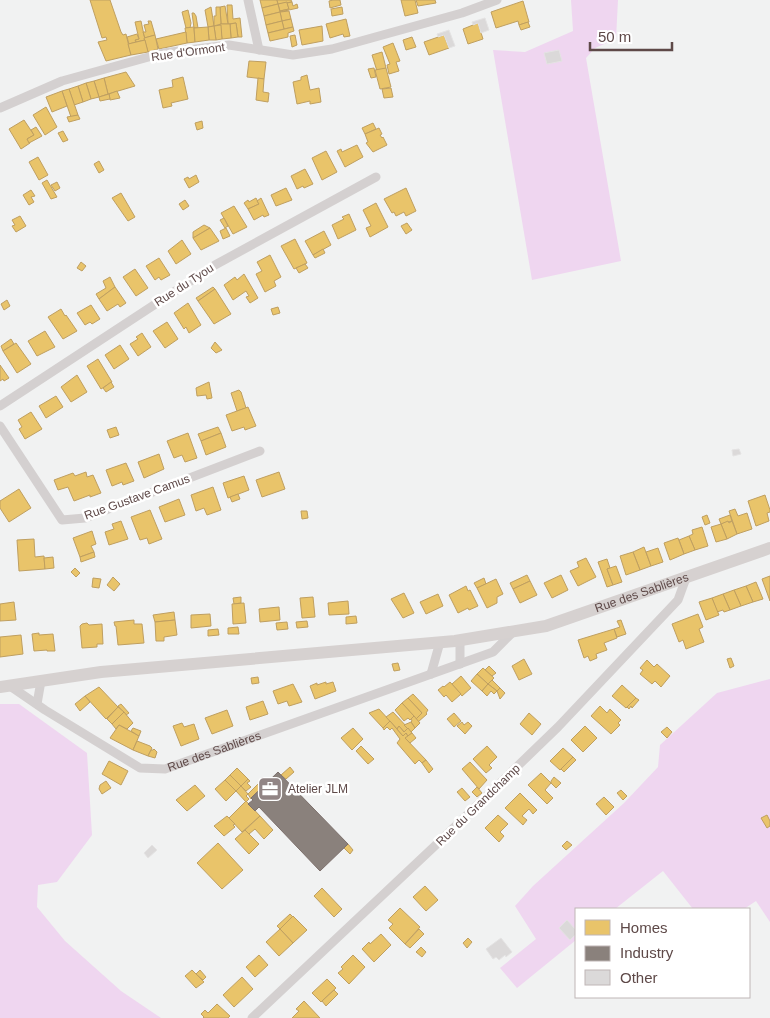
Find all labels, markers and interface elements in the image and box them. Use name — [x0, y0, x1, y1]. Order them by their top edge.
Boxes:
scale bar — [590, 20, 672, 52]
text: 50 m — [598, 28, 631, 45]
street label: Rue d'Ormont — [150, 40, 226, 64]
street label: Rue du Tyou — [152, 261, 216, 309]
street label: Rue Gustave Camus — [82, 471, 192, 523]
street label: Rue des Sablières — [593, 570, 690, 615]
street label: Rue des Sablières — [166, 728, 263, 775]
street label: Rue du Grandchamp — [433, 761, 523, 849]
office icon: Atelier JLM — [257, 776, 283, 802]
place label: Atelier JLM — [288, 782, 348, 796]
legend — [575, 908, 750, 998]
text: Homes — [620, 919, 668, 936]
text: Industry — [620, 944, 674, 961]
text: Other — [620, 969, 658, 986]

